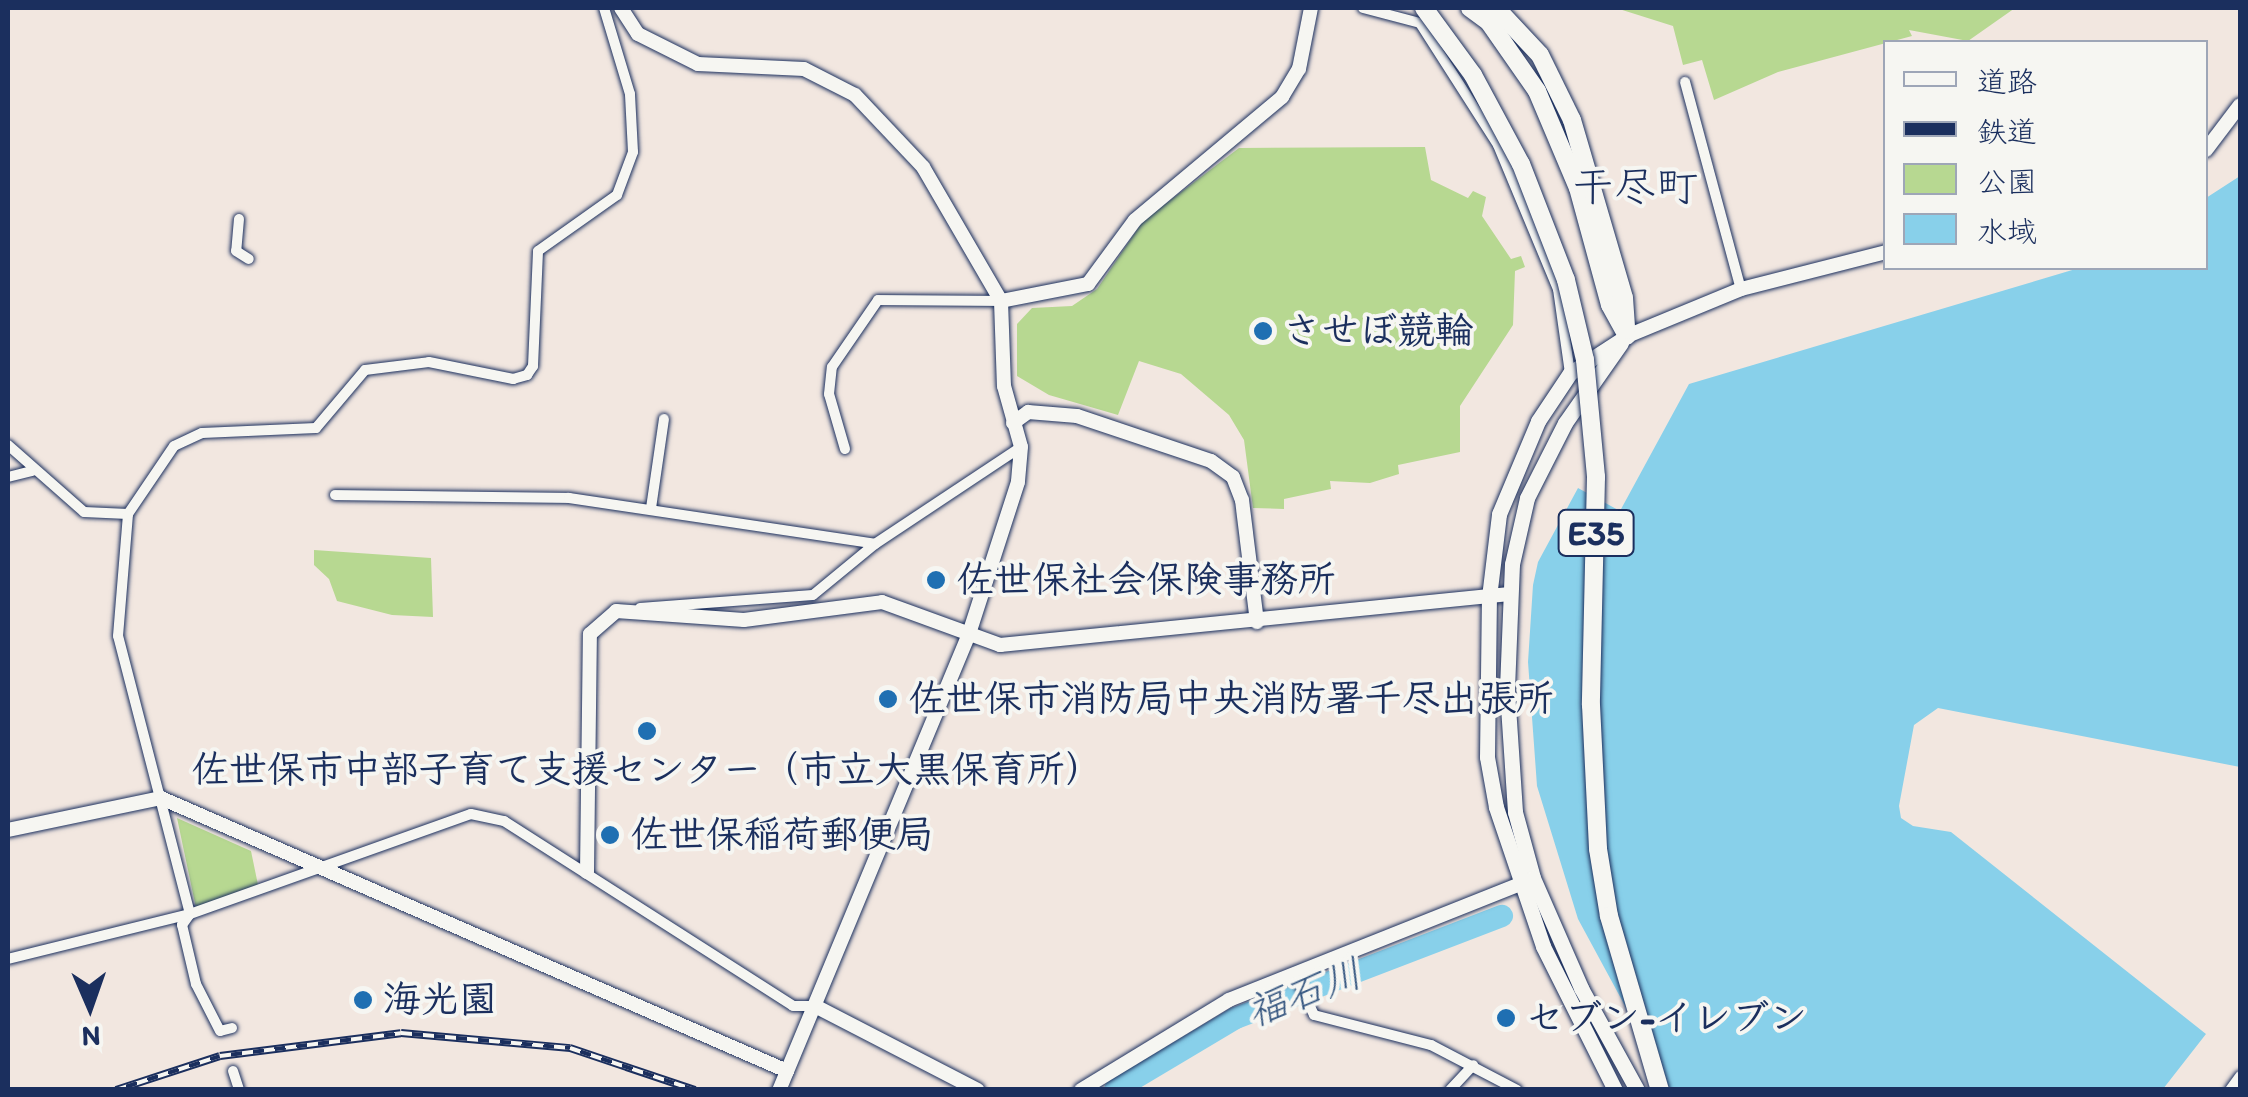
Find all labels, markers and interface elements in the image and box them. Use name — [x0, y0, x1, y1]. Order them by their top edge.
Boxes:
legend — [1883, 40, 2208, 270]
text: 道路 — [1977, 63, 2037, 100]
text: 鉄道 — [1977, 113, 2037, 150]
district label: 干尽町 — [1572, 162, 1698, 212]
text: 公園 — [1977, 163, 2037, 200]
text: 水域 — [1977, 213, 2037, 250]
place label: させぼ競輪 — [1283, 308, 1473, 354]
marker: させぼ競輪 — [1252, 320, 1274, 342]
road number: E35 — [1556, 503, 1636, 563]
place label: 佐世保社会保険事務所 — [956, 557, 1336, 603]
marker: 佐世保社会保険事務所 — [925, 569, 947, 591]
place label: 佐世保市消防局中央消防署千尽出張所 — [908, 676, 1554, 722]
marker: 佐世保市消防局中央消防署千尽出張所 — [877, 688, 899, 710]
marker: 佐世保市中部子育て支援センター（市立大黒保育所） — [636, 720, 658, 742]
place label: 佐世保市中部子育て支援センター（市立大黒保育所） — [191, 747, 1103, 793]
place label: 佐世保稲荷郵便局 — [630, 812, 934, 858]
marker: 佐世保稲荷郵便局 — [599, 824, 621, 846]
water label: 福石川 — [1239, 948, 1369, 1036]
north arrow — [40, 957, 140, 1057]
place label: 海光園 — [383, 977, 497, 1023]
marker: 海光園 — [352, 989, 374, 1011]
place label: セブン-イレブン — [1526, 995, 1807, 1041]
marker: セブン-イレブン — [1495, 1007, 1517, 1029]
text: N — [81, 1020, 101, 1054]

